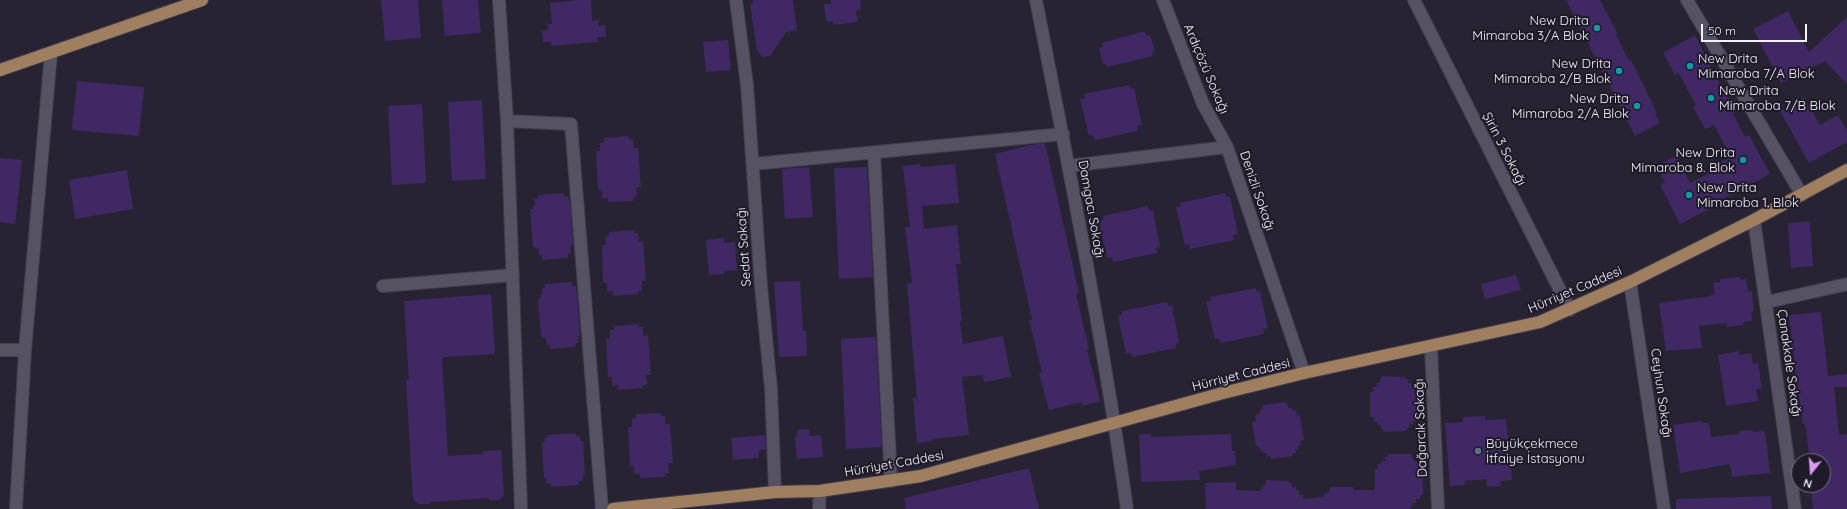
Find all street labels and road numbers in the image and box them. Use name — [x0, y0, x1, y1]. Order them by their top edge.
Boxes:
street label: Ardıçözü Sokağı — [1180, 22, 1232, 116]
street label: Şirin 3 Sokağı — [1479, 110, 1529, 188]
street label: Denizli Sokağı — [1236, 149, 1278, 233]
street label: Damgacı Sokağı — [1075, 159, 1107, 259]
street label: Sedat Sokağı — [733, 207, 755, 287]
street label: Hürriyet Caddesi — [1526, 263, 1624, 317]
street label: Çanakkale Sokağı — [1774, 308, 1804, 418]
street label: Ceyhun Sokağı — [1647, 347, 1675, 439]
street label: Hürriyet Caddesi — [1190, 355, 1292, 395]
street label: Dağarcık Sokağı — [1411, 378, 1431, 478]
street label: Hürriyet Caddesi — [843, 448, 945, 480]

